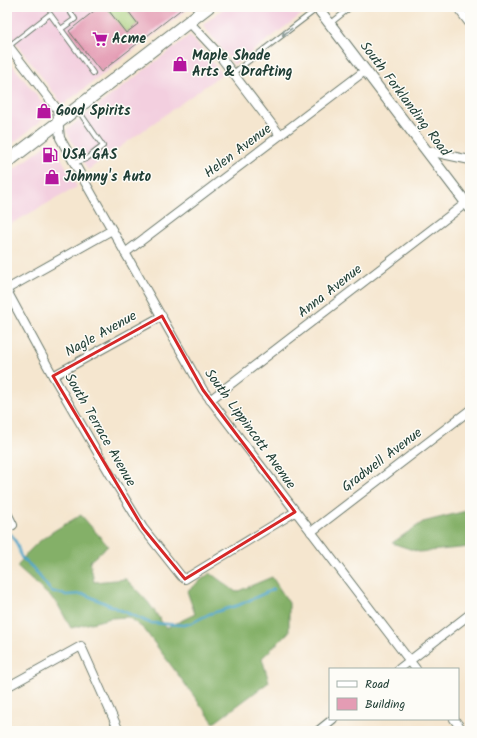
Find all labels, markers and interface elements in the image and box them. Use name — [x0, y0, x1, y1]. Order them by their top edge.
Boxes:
place label: Acme — [112, 28, 146, 50]
one-way arrow — [282, 28, 293, 36]
supermarket icon: Acme — [91, 30, 109, 48]
street label: South Forklanding Road — [354, 37, 456, 162]
place label: Maple Shade Arts & Drafting — [192, 45, 293, 83]
shop icon: Maple Shade Arts & Drafting — [171, 55, 189, 73]
place label: Good Spirits — [56, 100, 131, 122]
shop icon: Good Spirits — [35, 102, 53, 120]
street label: Helen Avenue — [200, 118, 277, 184]
place label: USA GAS — [62, 144, 117, 166]
fuel station icon: USA GAS — [41, 146, 59, 164]
place label: Johnny's Auto — [64, 166, 152, 188]
shop icon: Johnny's Auto — [43, 168, 61, 186]
street label: Anna Avenue — [293, 258, 368, 323]
street label: Nagle Avenue — [61, 305, 142, 363]
street label: South Lippincott Avenue — [199, 364, 302, 494]
street label: South Terrace Avenue — [58, 369, 142, 492]
street label: Gradwell Avenue — [337, 422, 428, 498]
legend — [329, 668, 459, 720]
text: Road — [365, 675, 390, 694]
text: Building — [365, 695, 405, 714]

